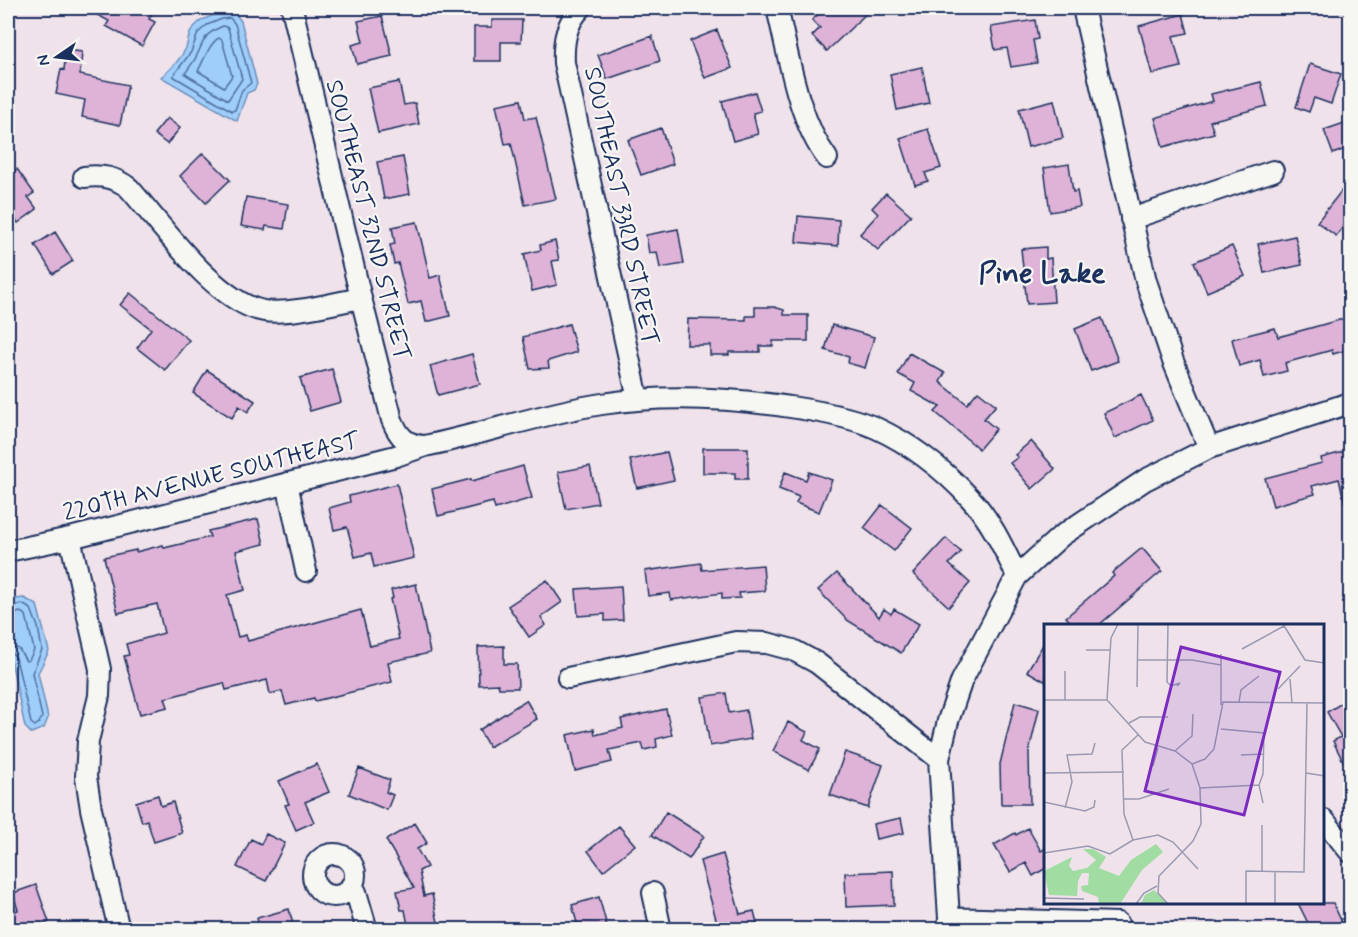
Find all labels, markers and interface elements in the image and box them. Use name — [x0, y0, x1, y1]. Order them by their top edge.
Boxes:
north arrow — [27, 27, 87, 87]
text: N — [32, 53, 55, 68]
street label: SOUTHEAST 33RD STREET — [576, 64, 665, 348]
street label: SOUTHEAST 32ND STREET — [318, 77, 417, 364]
district label: Pine Lake — [978, 254, 1106, 293]
street label: 220TH AVENUE SOUTHEAST — [60, 425, 363, 529]
inset map — [1044, 624, 1325, 904]

